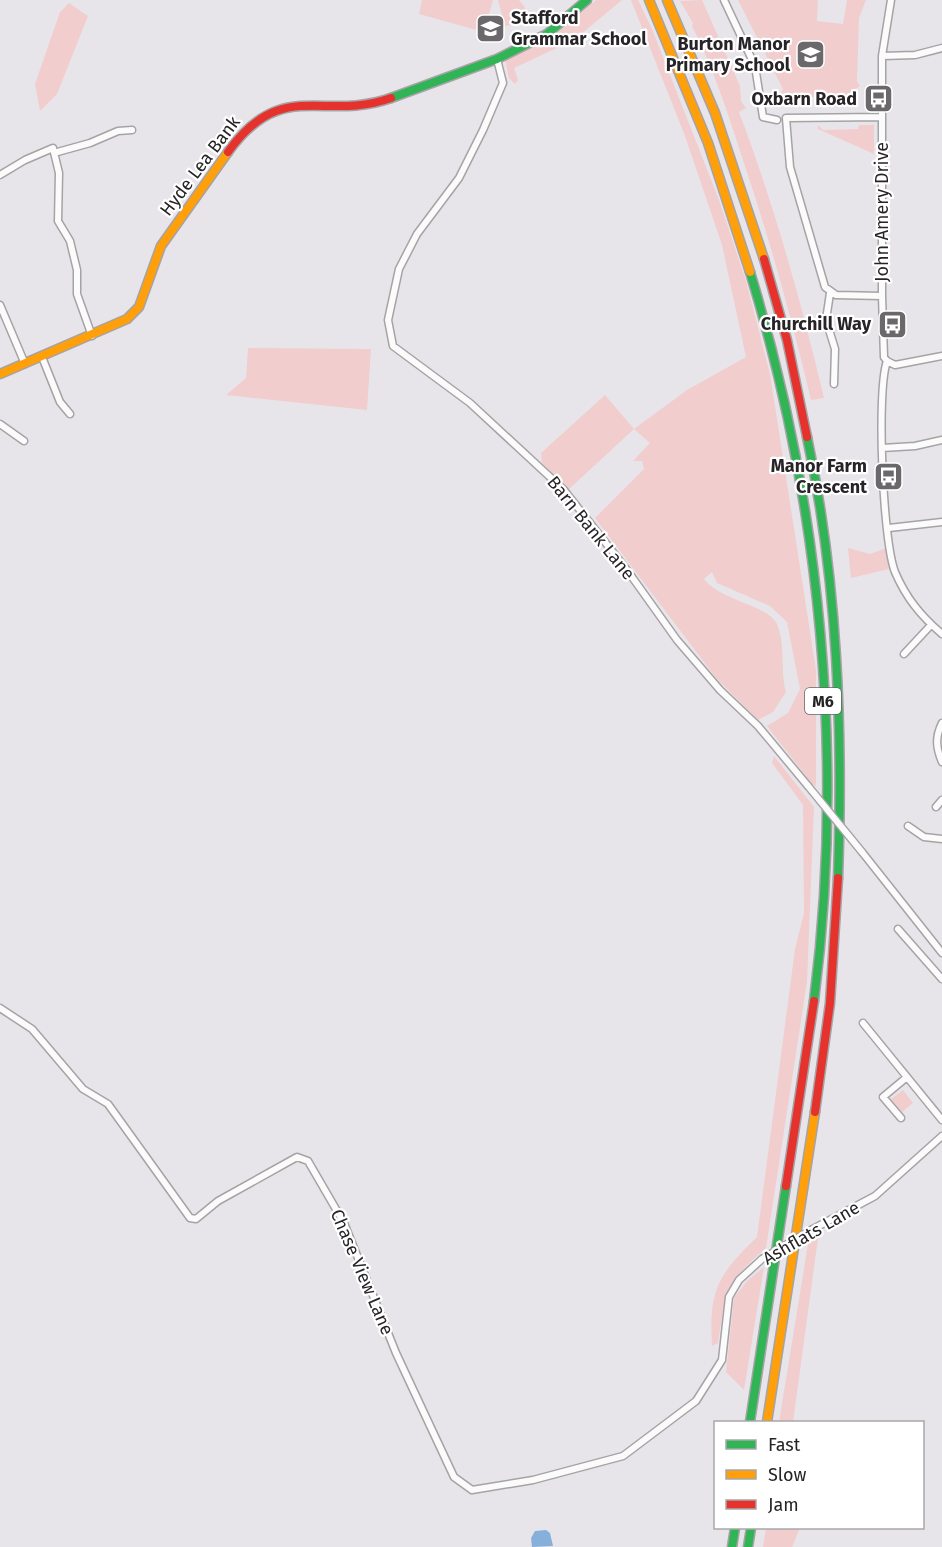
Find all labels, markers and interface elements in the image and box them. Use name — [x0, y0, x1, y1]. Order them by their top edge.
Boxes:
place label: Stafford Grammar School — [511, 7, 647, 50]
school or university icon: Stafford Grammar School — [474, 12, 506, 44]
place label: Burton Manor Primary School — [666, 33, 791, 76]
school or university icon: Burton Manor Primary School — [795, 38, 827, 70]
bus stop icon: Oxbarn Road — [862, 83, 894, 115]
place label: Oxbarn Road — [751, 88, 857, 110]
street label: Hyde Lea Bank — [155, 111, 245, 220]
street label: John Amery Drive — [871, 142, 893, 282]
bus stop icon: Churchill Way — [876, 308, 908, 340]
place label: Churchill Way — [761, 313, 872, 335]
place label: Manor Farm Crescent — [771, 455, 868, 498]
bus stop icon: Manor Farm Crescent — [872, 460, 904, 492]
street label: Barn Bank Lane — [542, 472, 640, 584]
road number: M6 — [805, 688, 841, 714]
street label: Ashflats Lane — [759, 1196, 863, 1270]
street label: Chase View Lane — [326, 1206, 398, 1338]
legend — [714, 1421, 924, 1529]
text: Fast — [768, 1434, 801, 1456]
text: Slow — [768, 1464, 807, 1486]
text: Jam — [768, 1494, 799, 1516]

